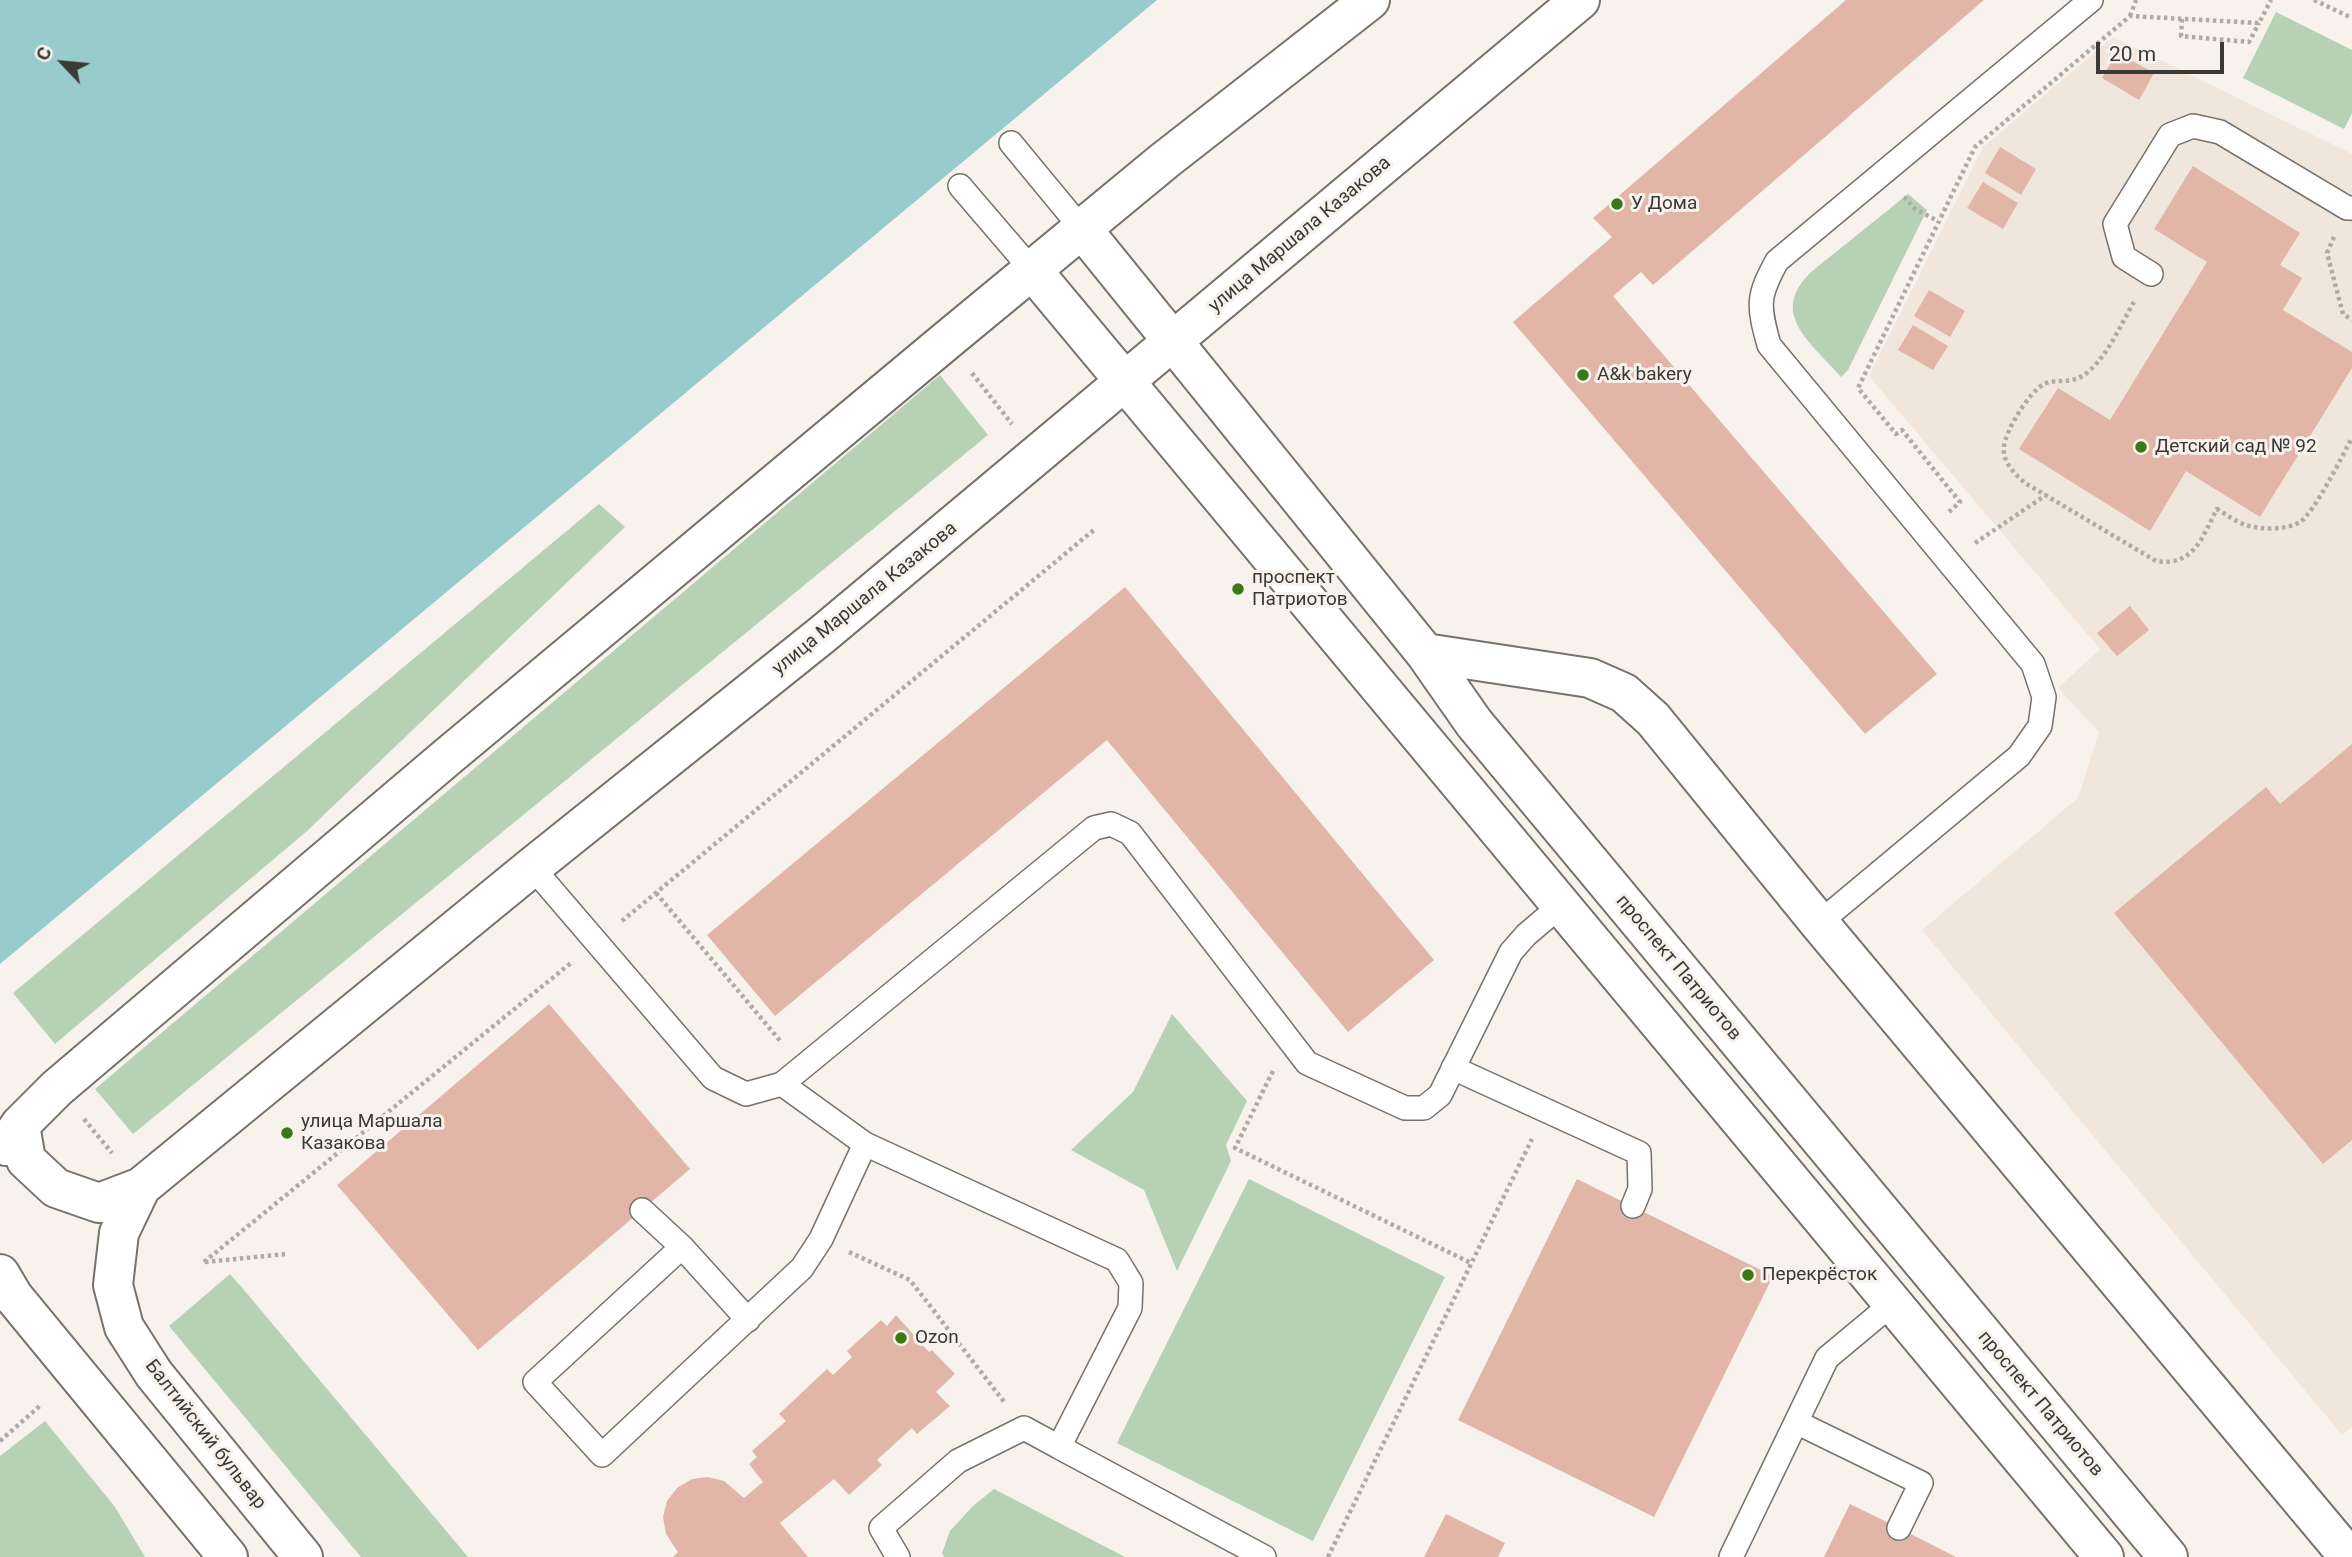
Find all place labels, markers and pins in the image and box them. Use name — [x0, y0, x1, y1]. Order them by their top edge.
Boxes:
place label: У Дома — [1631, 193, 1697, 215]
marker: У Дома — [1609, 196, 1625, 212]
place label: A&k bakery — [1597, 364, 1692, 386]
marker: A&k bakery — [1575, 367, 1591, 383]
place label: Детский сад № 92 — [2155, 436, 2317, 458]
marker: Детский сад № 92 — [2133, 439, 2149, 455]
place label: проспект Патриотов — [1252, 567, 1348, 611]
marker: проспект Патриотов — [1230, 581, 1246, 597]
place label: улица Маршала Казакова — [301, 1111, 442, 1155]
marker: улица Маршала Казакова — [279, 1125, 295, 1141]
place label: Перекрёсток — [1762, 1264, 1877, 1286]
marker: Перекрёсток — [1740, 1267, 1756, 1283]
place label: Ozon — [915, 1327, 959, 1349]
marker: Ozon — [893, 1330, 909, 1346]

